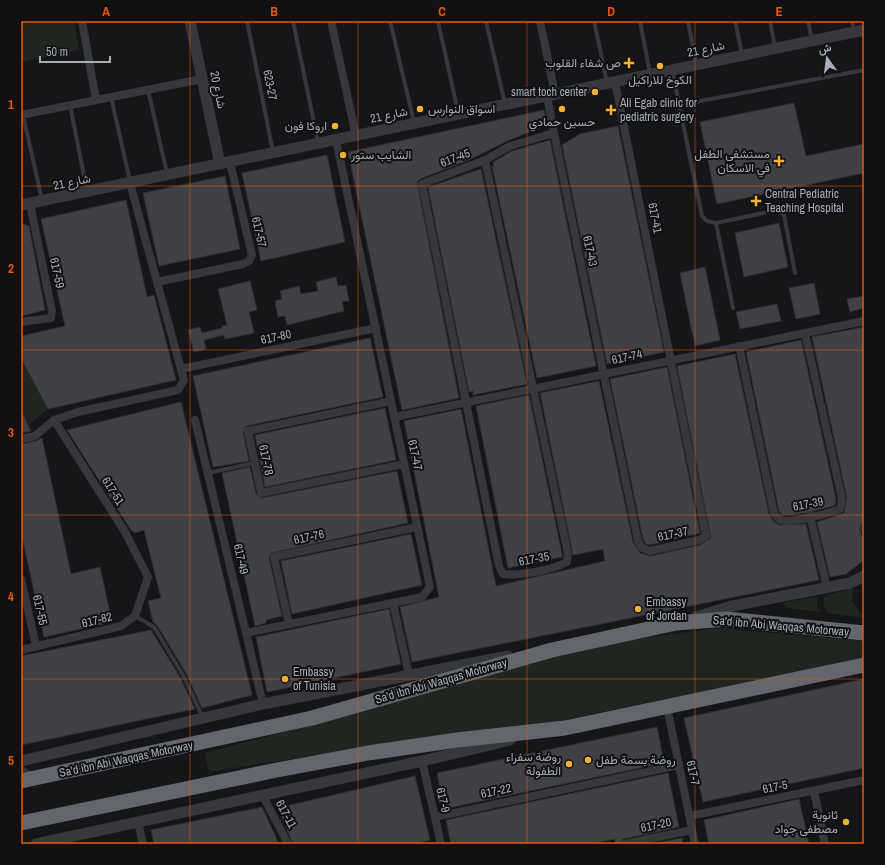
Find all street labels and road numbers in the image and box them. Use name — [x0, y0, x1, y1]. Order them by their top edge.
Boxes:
street label: شارع 21 — [686, 37, 726, 62]
street label: 623-27 — [259, 68, 281, 102]
street label: شارع 20 — [205, 70, 230, 110]
street label: شارع 21 — [369, 103, 409, 128]
street label: 617-45 — [438, 145, 473, 171]
street label: شارع 21 — [52, 170, 92, 195]
street label: 617-41 — [644, 201, 666, 235]
street label: 617-57 — [248, 215, 270, 249]
street label: 617-43 — [579, 234, 601, 268]
street label: 617-59 — [46, 256, 68, 290]
street label: 617-80 — [259, 326, 293, 348]
street label: 617-74 — [610, 346, 644, 368]
street label: 617-47 — [404, 438, 426, 472]
street label: 617-78 — [255, 443, 277, 477]
street label: 617-51 — [98, 474, 128, 509]
street label: 617-39 — [791, 493, 825, 515]
street label: 617-37 — [656, 523, 690, 545]
street label: 617-76 — [292, 526, 326, 548]
street label: 617-49 — [230, 542, 252, 576]
street label: 617-35 — [517, 548, 551, 570]
street label: 617-55 — [29, 593, 51, 627]
street label: 617-82 — [80, 609, 114, 631]
street label: Sa'd ibn Abi Waqqas Motorway — [712, 612, 850, 640]
street label: Sa'd ibn Abi Waqqas Motorway — [373, 654, 509, 708]
street label: Sa'd ibn Abi Waqqas Motorway — [58, 737, 195, 781]
street label: 617-7 — [683, 759, 704, 787]
street label: 617-5 — [761, 777, 789, 797]
street label: 617-22 — [479, 780, 513, 802]
street label: 617-9 — [432, 786, 454, 814]
street label: 617-11 — [272, 797, 300, 831]
street label: 617-20 — [639, 814, 673, 836]

